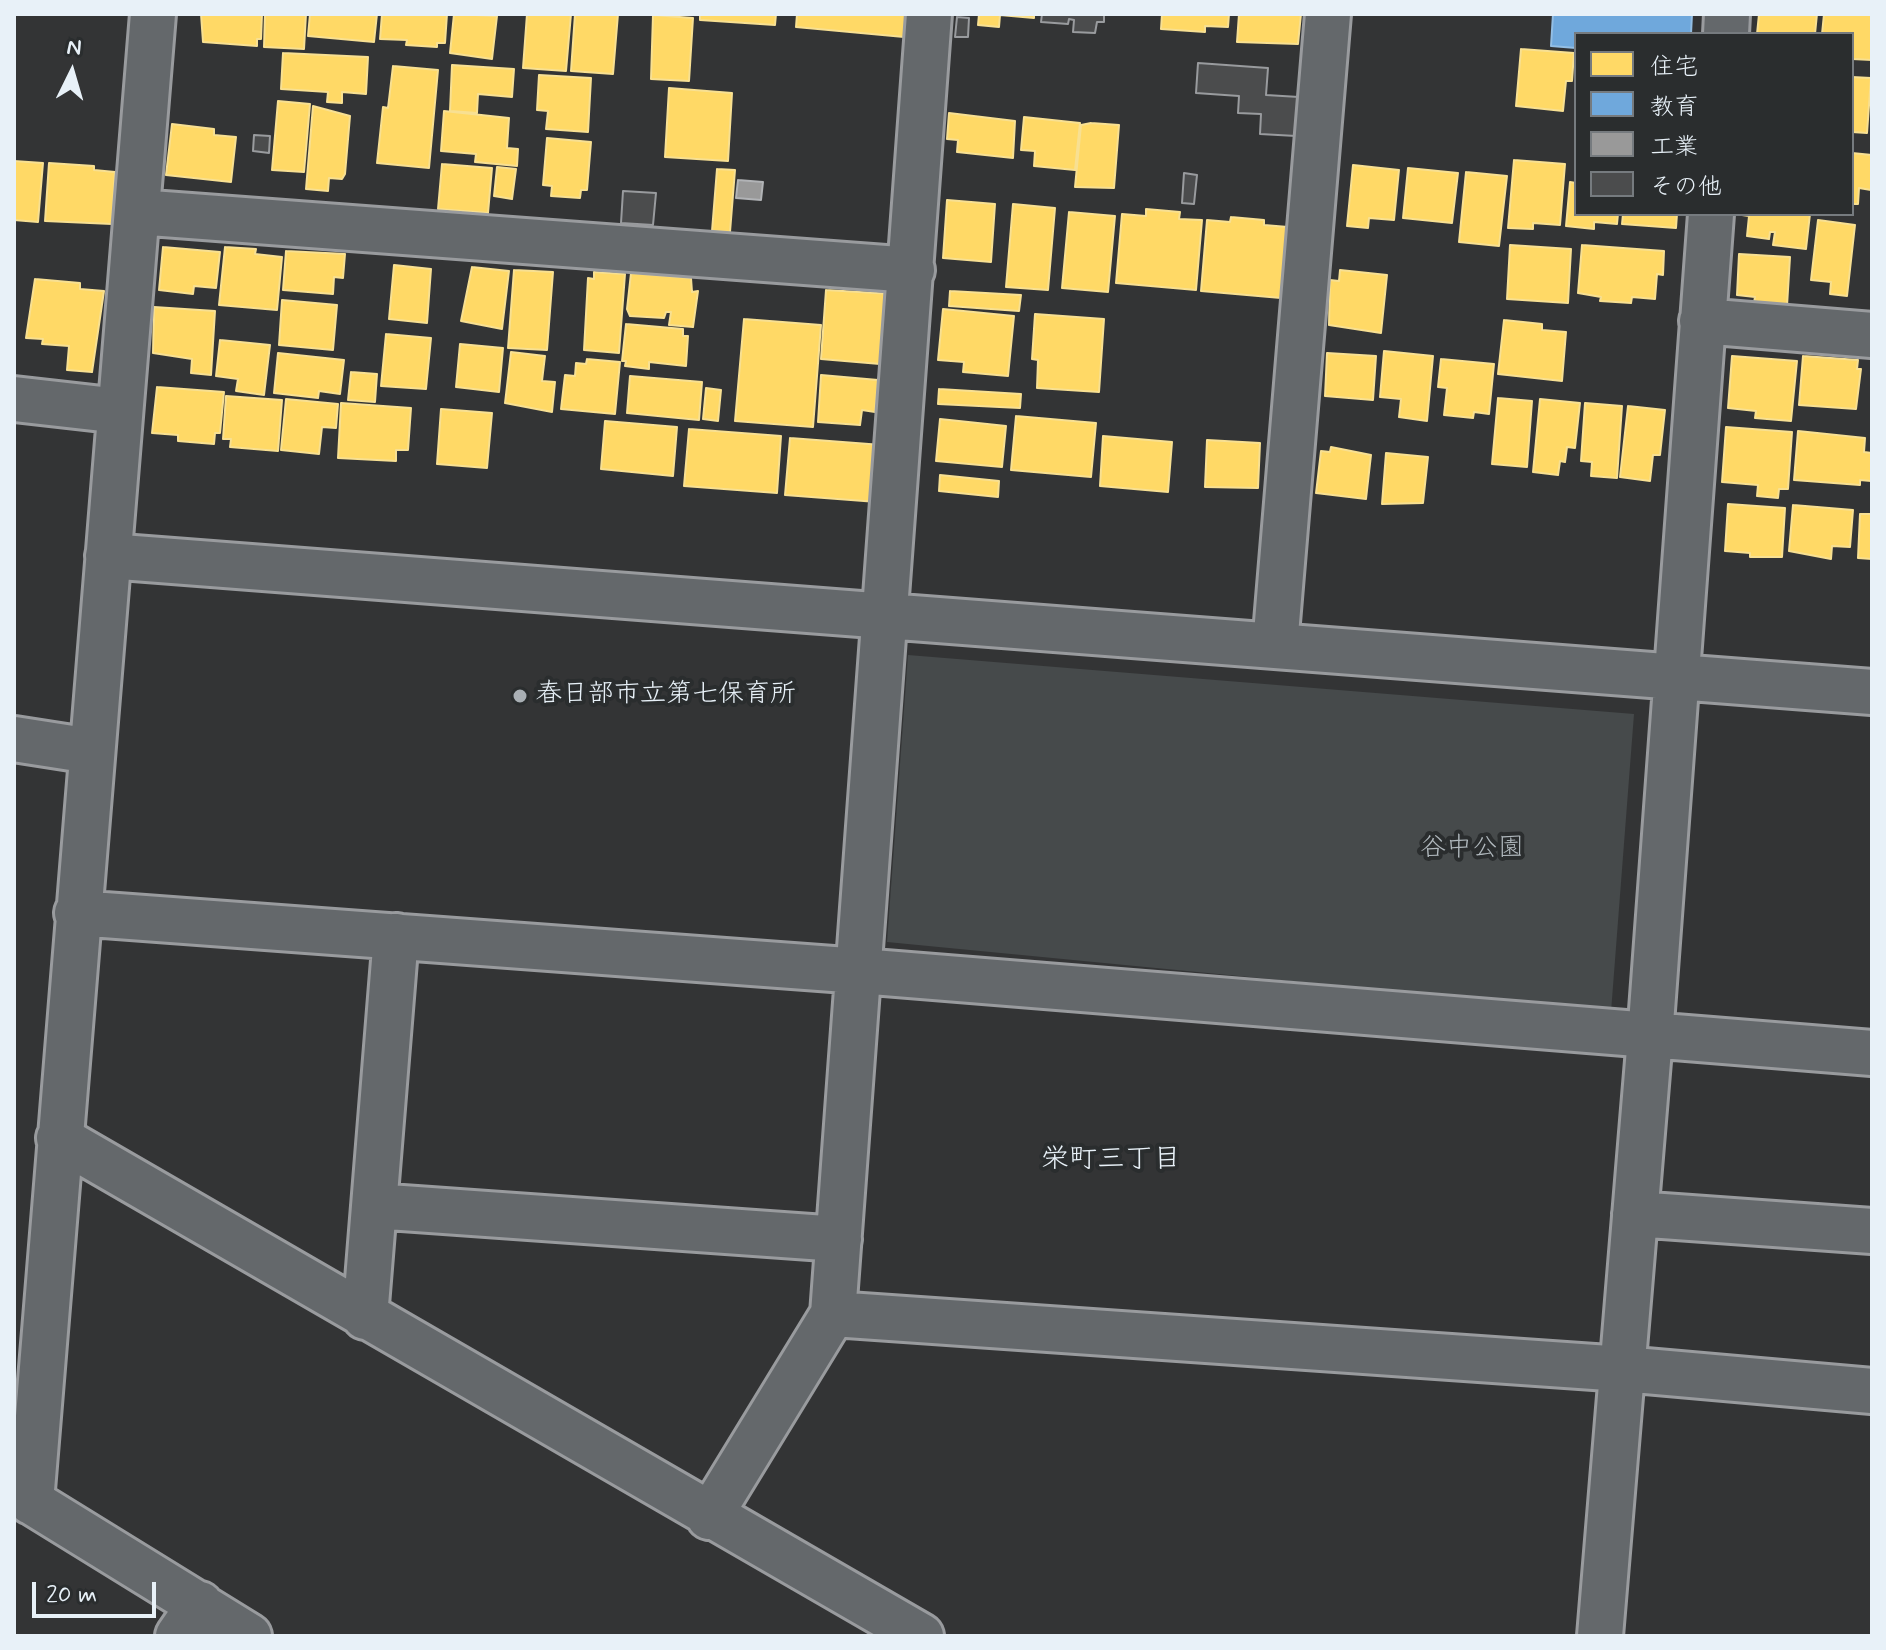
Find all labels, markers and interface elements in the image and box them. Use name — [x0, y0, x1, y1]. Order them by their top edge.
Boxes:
north arrow — [32, 32, 112, 112]
legend — [1574, 32, 1854, 216]
text: N — [66, 34, 83, 63]
text: 住宅 — [1650, 52, 1698, 83]
text: 教育 — [1650, 92, 1698, 123]
text: 工業 — [1650, 132, 1698, 163]
text: その他 — [1650, 172, 1722, 203]
place label: 春日部市立第七保育所 — [536, 680, 796, 712]
marker: 春日部市立第七保育所 — [511, 687, 529, 705]
park label: 谷中公園 — [1420, 834, 1524, 866]
district label: 栄町三丁目 — [1041, 1144, 1181, 1178]
scale bar — [36, 1566, 160, 1616]
text: 20 m — [46, 1580, 97, 1611]

